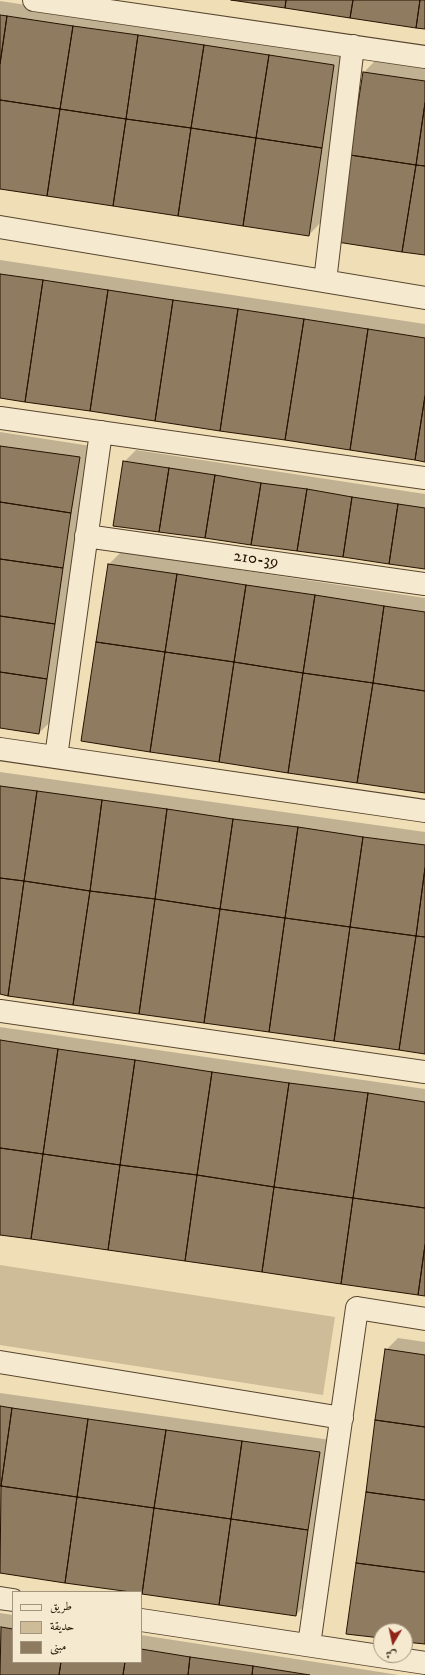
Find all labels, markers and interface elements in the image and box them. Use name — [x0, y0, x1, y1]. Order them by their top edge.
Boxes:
street label: 210-39 — [232, 547, 280, 573]
legend — [12, 1591, 142, 1663]
text: طريق — [50, 1599, 72, 1614]
text: حديقة — [50, 1619, 74, 1634]
north arrow — [373, 1623, 413, 1663]
text: مبنى — [50, 1639, 66, 1654]
text: ش — [385, 1646, 398, 1662]

